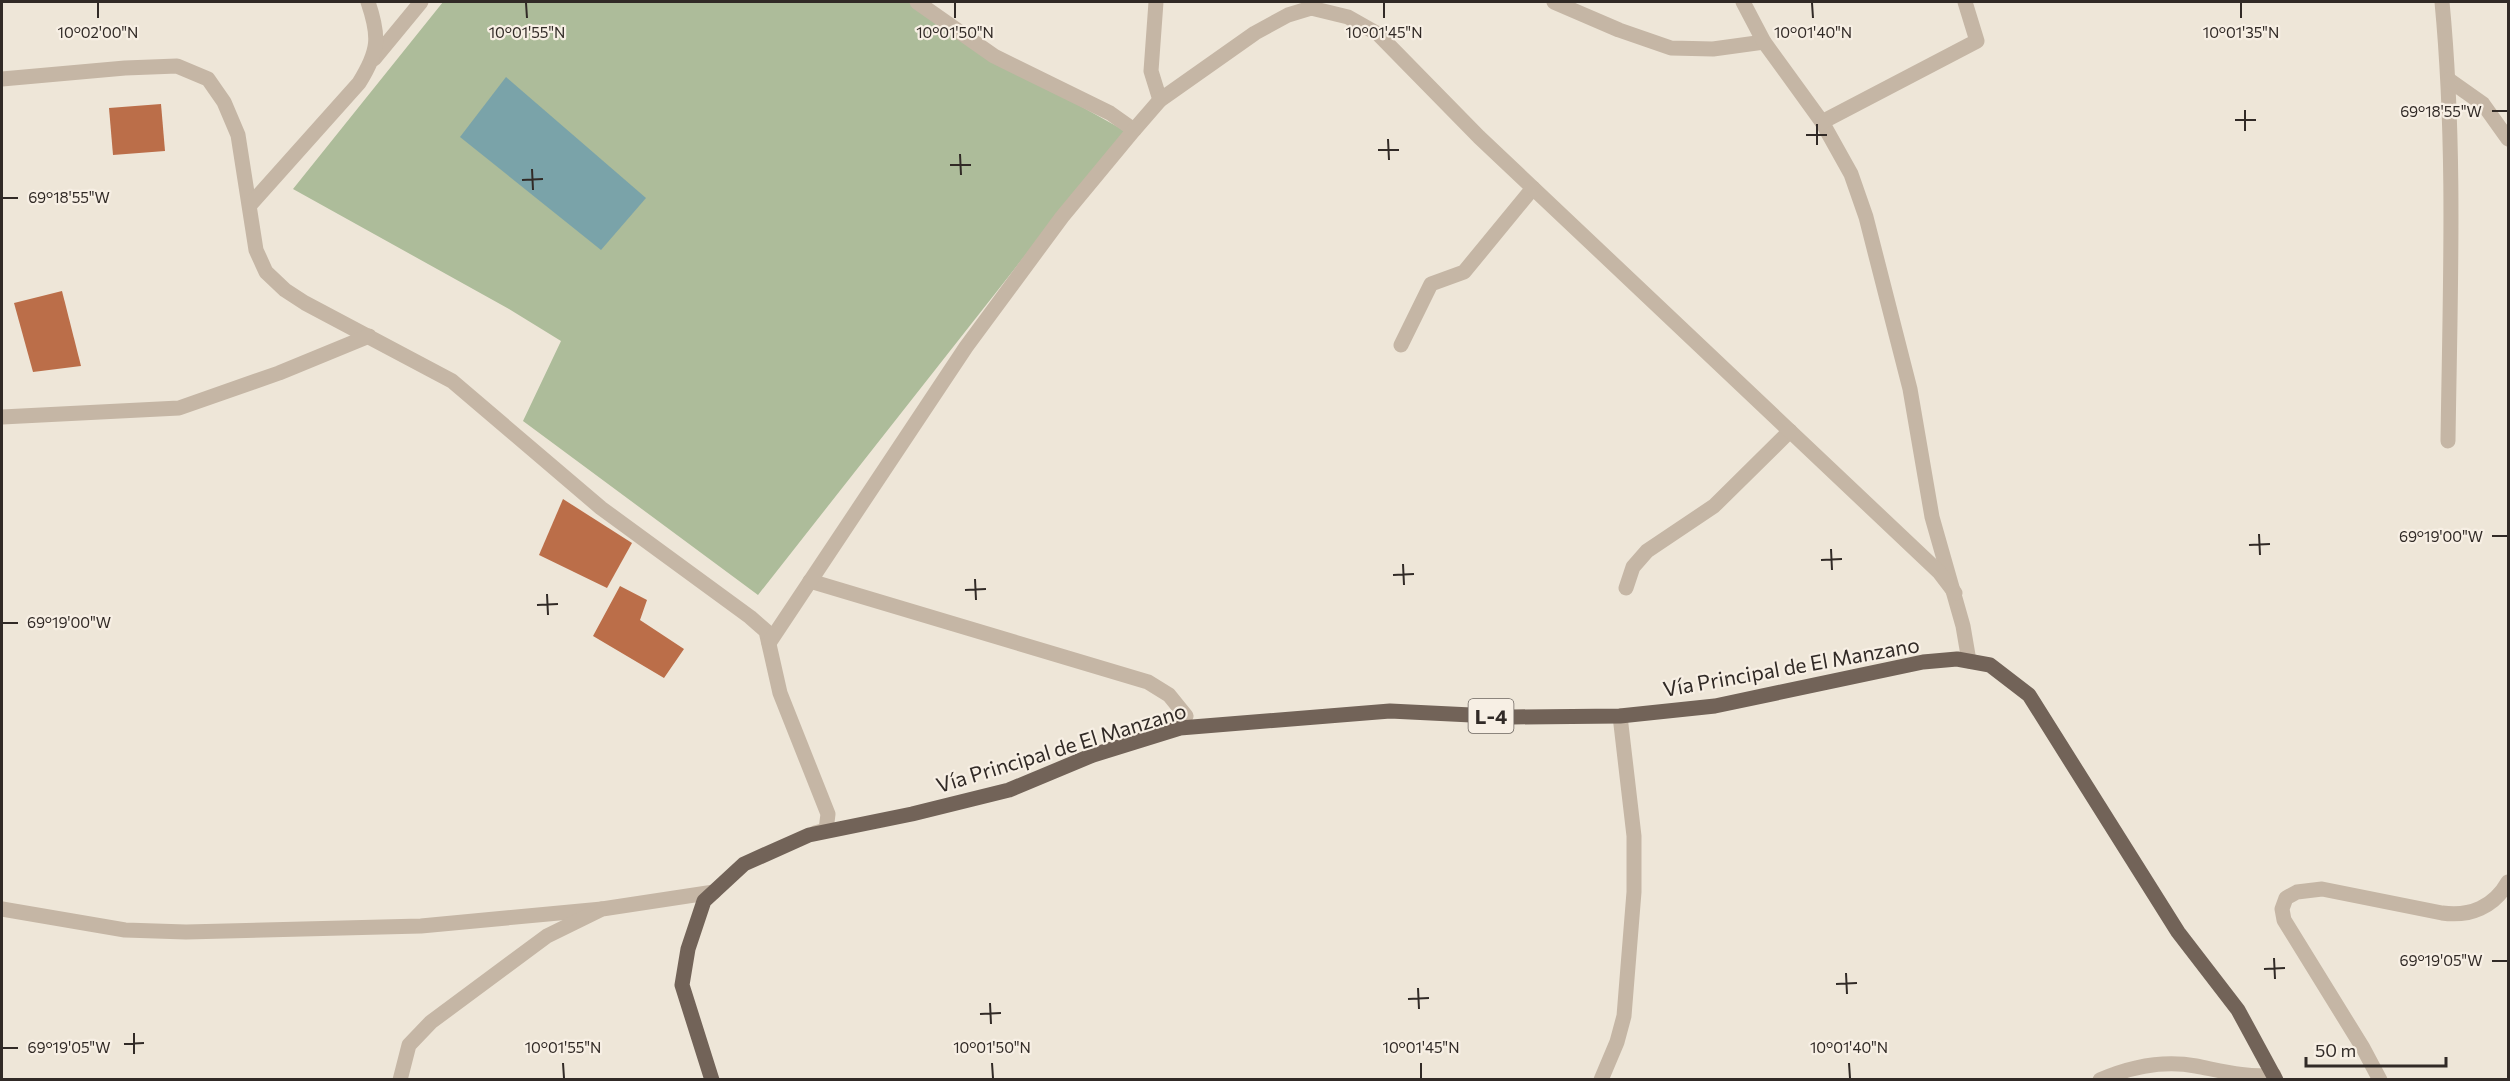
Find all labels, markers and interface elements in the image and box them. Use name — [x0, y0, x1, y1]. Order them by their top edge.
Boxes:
text: 10°02'00"N — [58, 23, 138, 41]
text: 10°01'55"N — [489, 23, 565, 41]
text: 10°01'50"N — [916, 23, 994, 41]
text: 10°01'45"N — [1346, 23, 1422, 41]
text: 10°01'40"N — [1774, 23, 1852, 41]
text: 10°01'35"N — [2203, 23, 2279, 41]
text: 69°18'55"W — [2400, 102, 2482, 120]
text: 69°18'55"W — [28, 188, 110, 206]
text: 69°19'00"W — [2399, 527, 2483, 545]
text: 69°19'00"W — [27, 613, 111, 631]
street label: Vía Principal de El Manzano — [1661, 631, 1921, 701]
street label: Vía Principal de El Manzano — [933, 697, 1189, 797]
road number: L-4 — [1468, 699, 1514, 733]
text: 69°19'05"W — [2400, 951, 2482, 969]
scale bar — [2306, 1030, 2446, 1068]
text: 69°19'05"W — [28, 1038, 110, 1056]
text: 10°01'55"N — [525, 1038, 601, 1056]
text: 10°01'50"N — [953, 1038, 1031, 1056]
text: 10°01'45"N — [1383, 1038, 1459, 1056]
text: 10°01'40"N — [1810, 1038, 1888, 1056]
text: 50 m — [2315, 1039, 2356, 1061]

